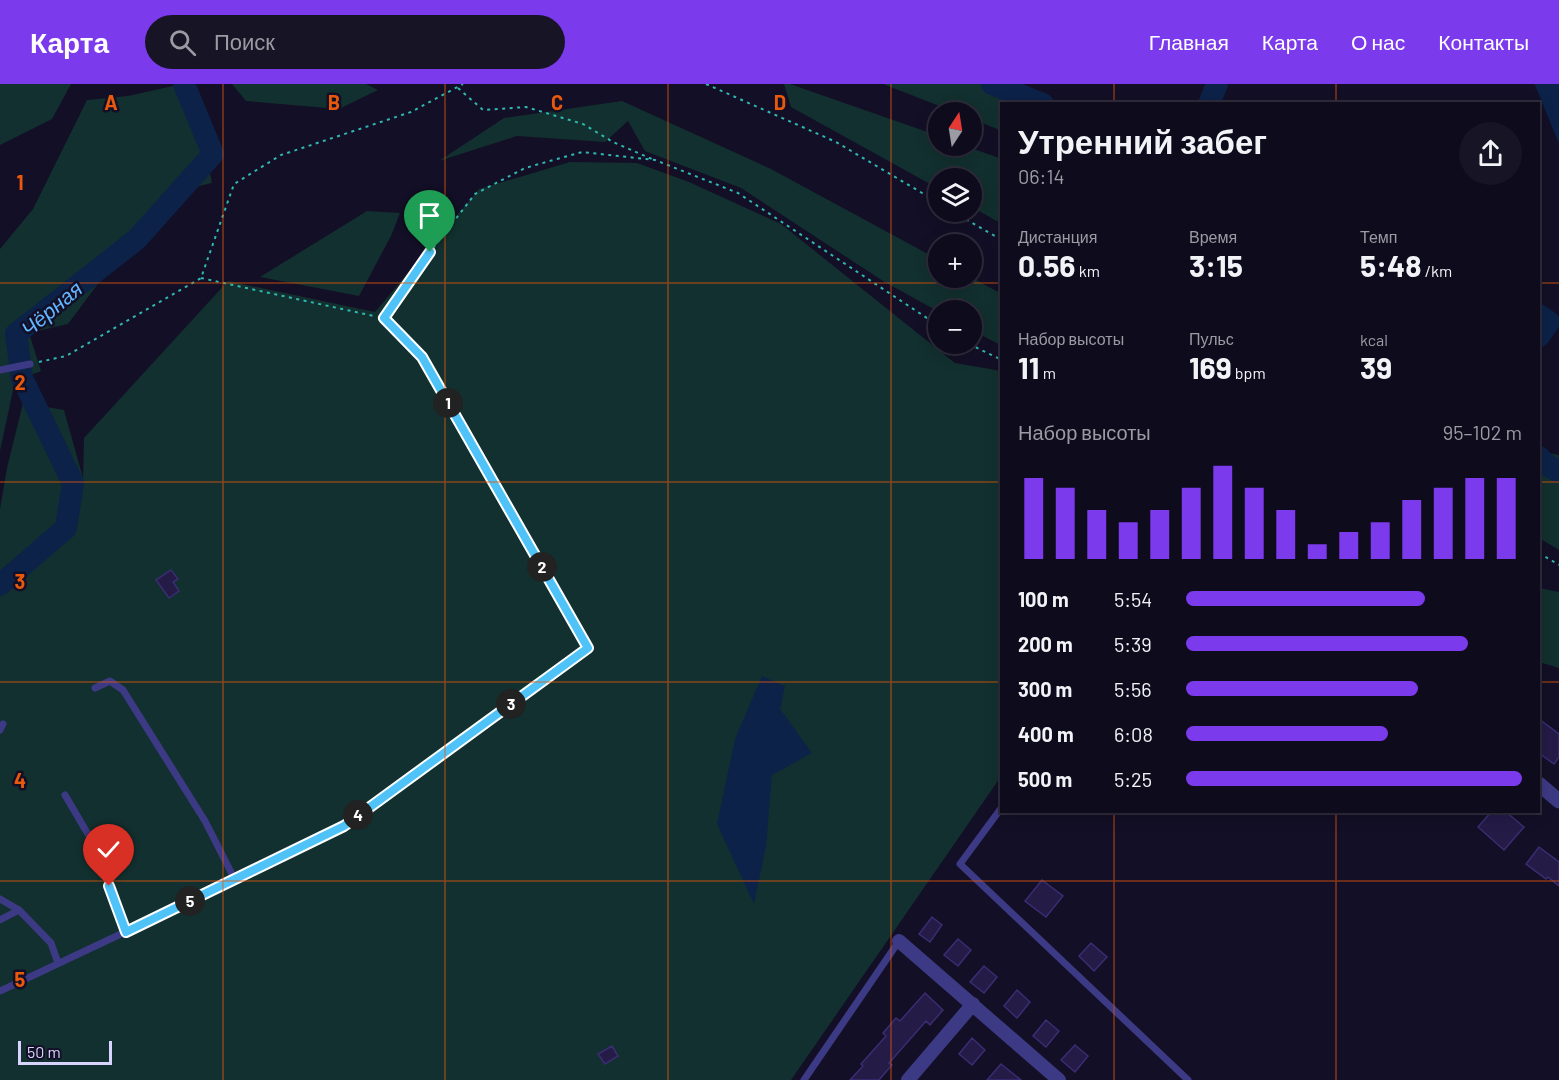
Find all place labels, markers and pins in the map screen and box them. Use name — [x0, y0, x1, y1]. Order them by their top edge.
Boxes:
pin — [404, 190, 455, 252]
pin: 1 — [433, 388, 463, 418]
pin: 2 — [527, 552, 557, 582]
pin: 3 — [496, 689, 526, 719]
pin: 4 — [343, 800, 373, 830]
pin — [83, 824, 134, 886]
pin: 5 — [175, 886, 205, 916]

